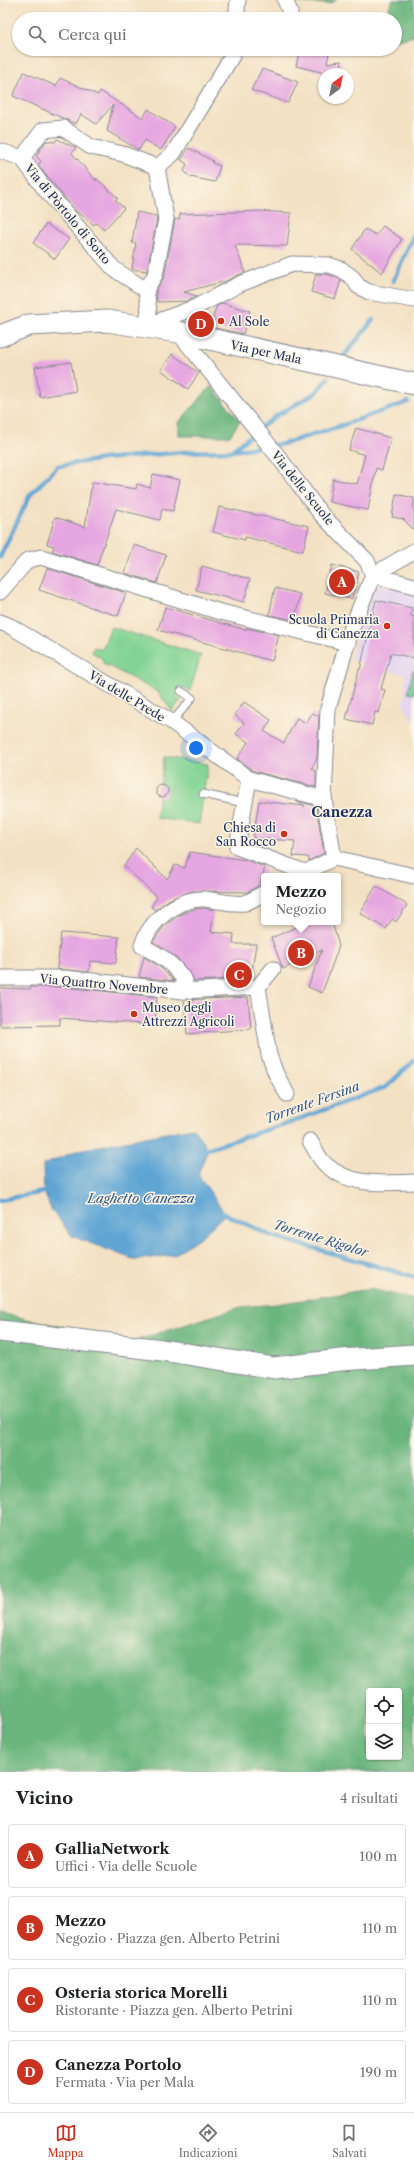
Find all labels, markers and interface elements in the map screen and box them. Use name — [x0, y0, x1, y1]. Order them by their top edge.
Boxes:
search box — [12, 12, 402, 56]
icon: search — [26, 23, 48, 45]
text: Cerca qui — [58, 25, 127, 44]
north arrow — [318, 68, 354, 104]
street label: Via di Pòrtolo di Sotto — [21, 160, 114, 267]
pin: D — [188, 309, 214, 339]
place label: Al Sole — [228, 314, 270, 329]
marker: Al Sole — [216, 316, 226, 326]
street label: Via per Mala — [228, 337, 303, 367]
street label: Via delle Scuole — [268, 447, 338, 528]
pin: A — [329, 567, 355, 597]
place label: Scuola Primaria di Canezza — [289, 612, 380, 641]
marker: Scuola Primaria di Canezza — [382, 621, 392, 631]
street label: Via delle Prede — [85, 667, 168, 725]
your location — [186, 738, 206, 758]
district label: Canezza — [311, 803, 374, 821]
place label: Chiesa di San Rocco — [216, 820, 276, 849]
marker: Chiesa di San Rocco — [279, 829, 289, 839]
popup — [261, 873, 341, 925]
text: Mezzo — [275, 882, 326, 901]
text: Negozio — [275, 901, 327, 917]
pin: B — [288, 938, 314, 968]
pin: C — [226, 960, 252, 990]
street label: Via Quattro Novembre — [38, 971, 169, 997]
place label: Museo degli Attrezzi Agricoli — [141, 1000, 235, 1029]
marker: Museo degli Attrezzi Agricoli — [129, 1009, 139, 1019]
water label: Torrente Fersina — [263, 1077, 362, 1127]
water label: Laghetto Canezza — [86, 1190, 195, 1206]
water label: Torrente Rigolor — [272, 1216, 371, 1260]
map controls — [366, 1688, 402, 1760]
button: locate — [366, 1688, 402, 1724]
button: layers — [366, 1724, 402, 1760]
text: Vicino — [16, 1788, 73, 1808]
text: 4 risultati — [340, 1790, 398, 1806]
text: GalliaNetwork — [55, 1839, 169, 1858]
text: A — [25, 1848, 35, 1864]
text: 100 m — [359, 1848, 397, 1864]
text: Uffici · Via delle Scuole — [55, 1858, 197, 1874]
text: Mezzo — [55, 1911, 106, 1930]
text: B — [25, 1920, 35, 1936]
text: 110 m — [362, 1920, 397, 1936]
text: Negozio · Piazza gen. Alberto Petrini — [55, 1930, 280, 1946]
text: Osteria storica Morelli — [55, 1983, 228, 2002]
text: C — [25, 1992, 35, 2008]
text: 110 m — [362, 1992, 397, 2008]
text: Ristorante · Piazza gen. Alberto Petrini — [55, 2002, 293, 2018]
text: Canezza Portolo — [55, 2055, 181, 2074]
text: D — [24, 2064, 36, 2080]
text: 190 m — [360, 2064, 397, 2080]
text: Fermata · Via per Mala — [55, 2074, 194, 2090]
tab: Mappa — [47, 2122, 84, 2160]
tab: Indicazioni — [179, 2122, 237, 2160]
tab: Salvati — [332, 2122, 367, 2160]

